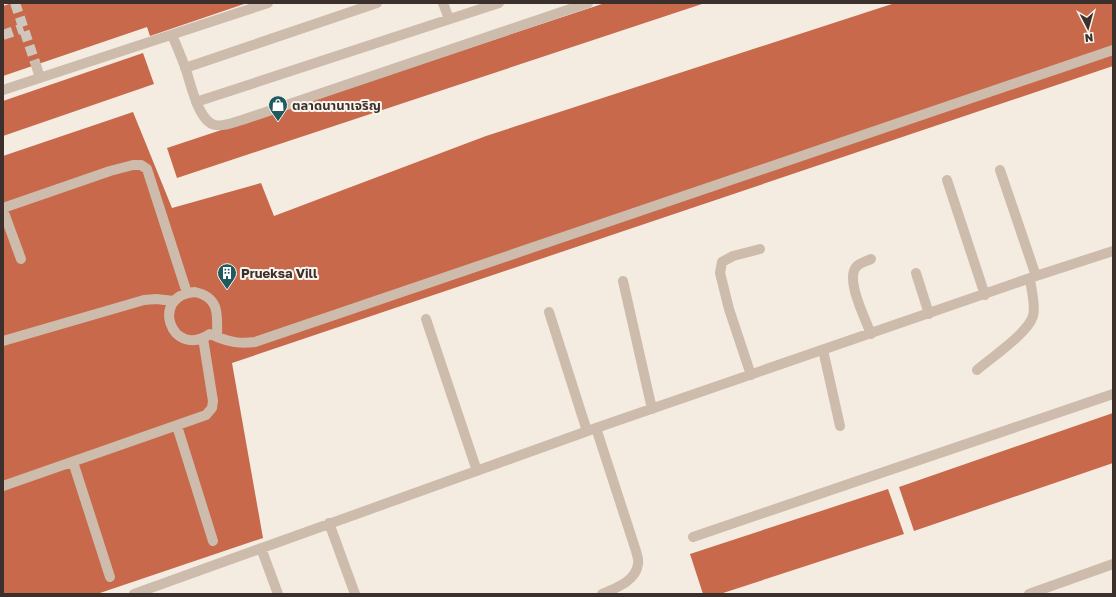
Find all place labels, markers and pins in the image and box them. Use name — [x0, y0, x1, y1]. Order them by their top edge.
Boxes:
shop icon: ตลาดนานาเจริญ — [267, 94, 289, 122]
place label: ตลาดนานาเจริญ — [292, 97, 381, 113]
building icon: Prueksa Vill — [216, 262, 238, 290]
place label: Prueksa Vill — [241, 265, 318, 281]

